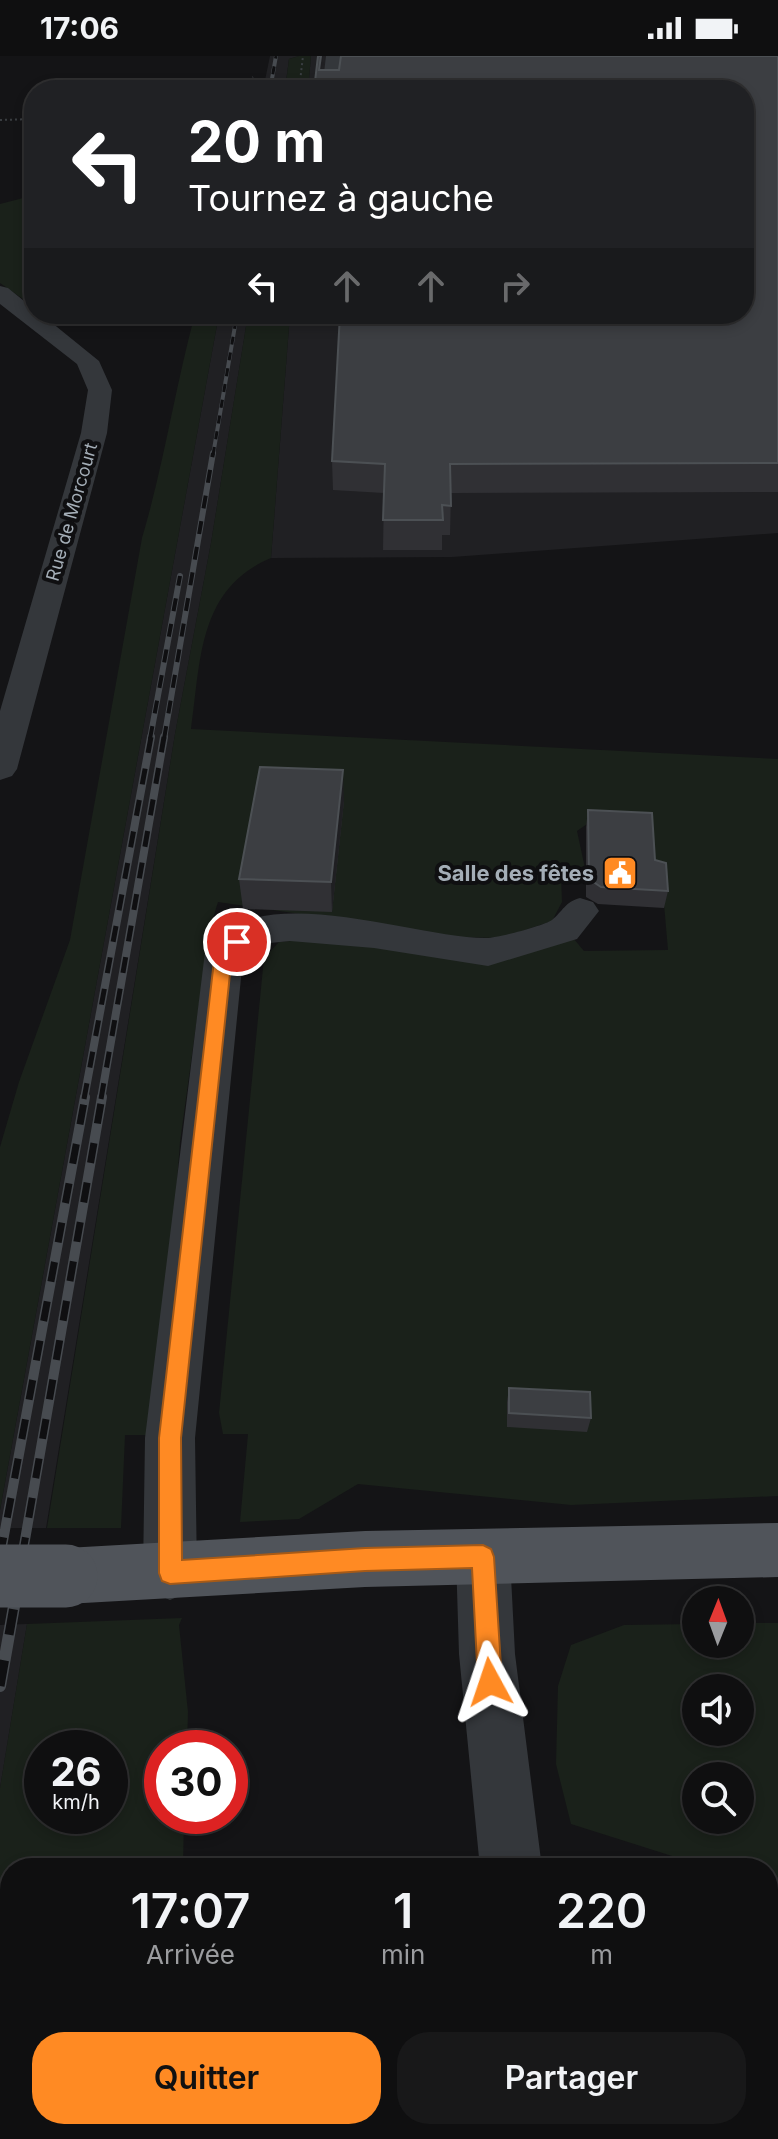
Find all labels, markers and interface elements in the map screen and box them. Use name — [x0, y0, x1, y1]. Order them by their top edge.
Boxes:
text: 17:06 — [40, 10, 119, 46]
text: 20 m — [188, 108, 325, 176]
icon: left — [56, 112, 160, 216]
text: Tournez à gauche — [188, 176, 494, 220]
icon: left — [241, 264, 285, 308]
icon: ahead — [325, 264, 369, 308]
icon: ahead — [409, 264, 453, 308]
icon: right — [493, 264, 537, 308]
street label: Rue de Morcourt — [42, 440, 101, 583]
public building icon: Salle des fêtes — [601, 854, 639, 892]
place label: Salle des fêtes — [437, 860, 594, 886]
pin — [203, 908, 271, 976]
icon: arrive — [215, 920, 259, 964]
north arrow — [682, 1586, 754, 1658]
map controls — [682, 1586, 754, 1834]
position arrow — [448, 1640, 532, 1724]
button: sound — [682, 1674, 754, 1746]
speed limit sign: 30 — [144, 1730, 248, 1834]
text: 26 — [50, 1747, 102, 1796]
button: search — [682, 1762, 754, 1834]
text: km/h — [52, 1790, 100, 1814]
text: 17:07 — [131, 1881, 251, 1940]
text: 1 — [393, 1881, 413, 1940]
text: 220 — [556, 1881, 647, 1940]
text: Arrivée — [146, 1939, 235, 1970]
text: min — [381, 1939, 425, 1970]
text: m — [590, 1939, 613, 1970]
button: Quitter — [32, 2032, 381, 2124]
button: Partager — [397, 2032, 746, 2124]

